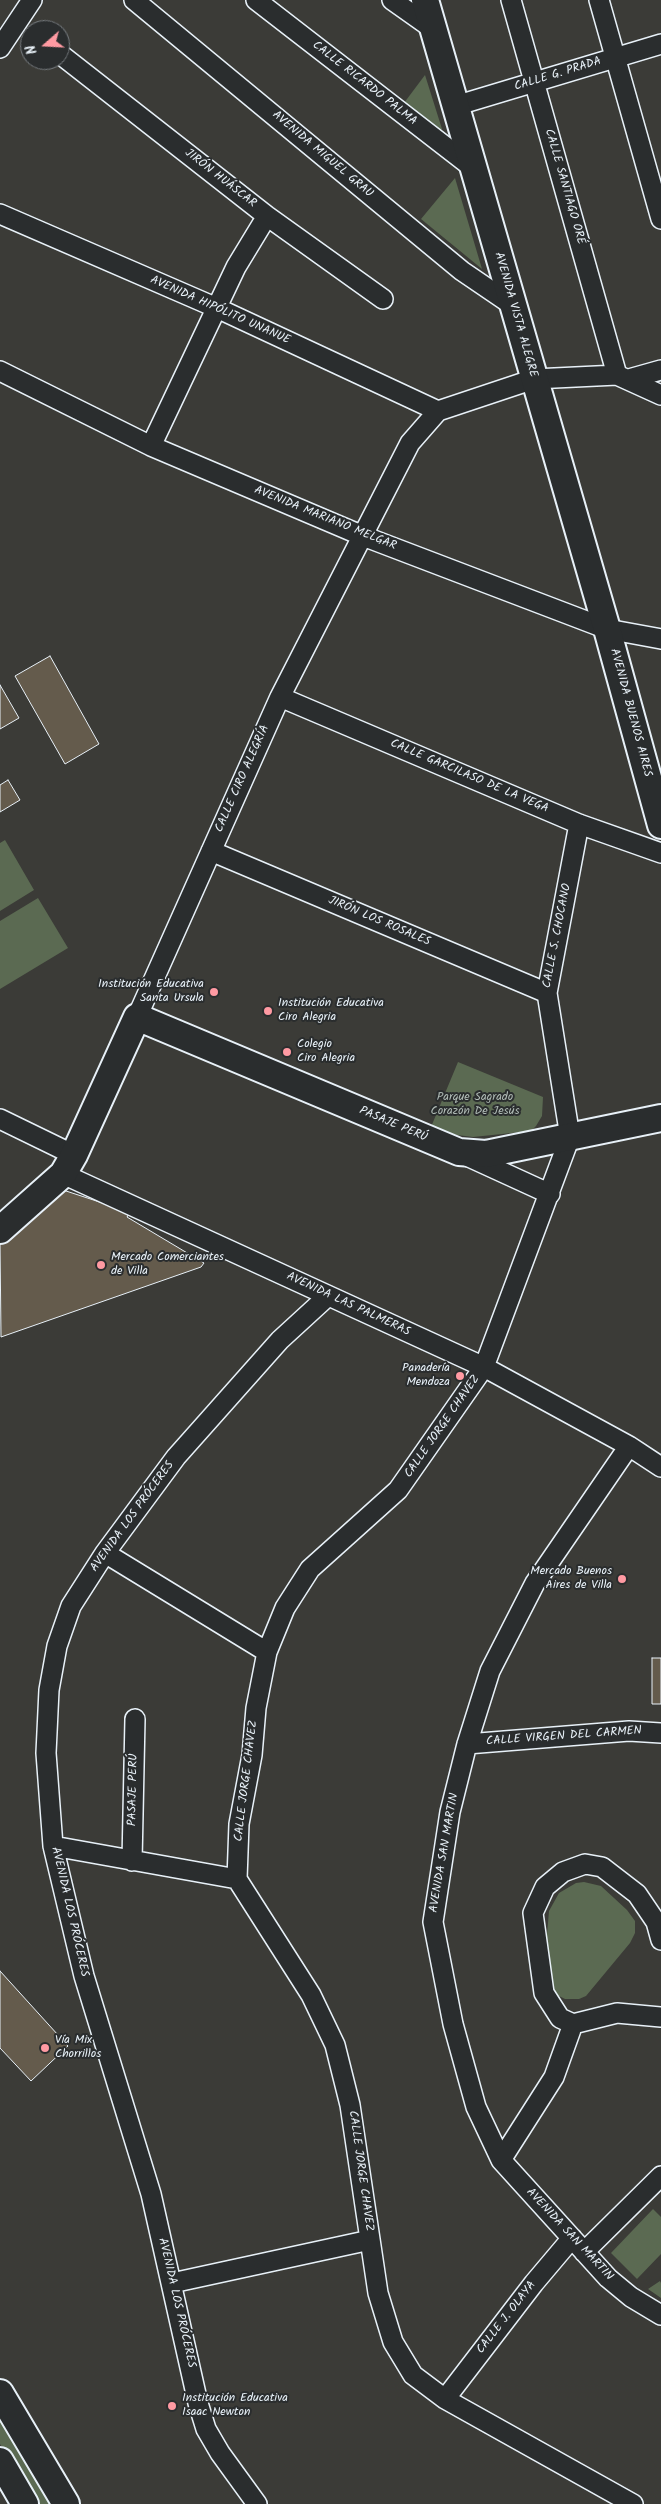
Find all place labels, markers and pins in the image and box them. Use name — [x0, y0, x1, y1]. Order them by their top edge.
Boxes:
place label: Institución Educativa Santa Ursula — [98, 978, 204, 1006]
marker: Institución Educativa Santa Ursula — [208, 986, 220, 998]
place label: Institución Educativa Ciro Alegria — [278, 997, 384, 1025]
marker: Institución Educativa Ciro Alegria — [262, 1005, 274, 1017]
place label: Colegio Ciro Alegria — [297, 1038, 355, 1066]
marker: Colegio Ciro Alegria — [281, 1046, 293, 1058]
place label: Mercado Comerciantes de Villa — [111, 1251, 224, 1279]
marker: Mercado Comerciantes de Villa — [95, 1259, 107, 1271]
place label: Panadería Mendoza — [402, 1362, 450, 1390]
marker: Panadería Mendoza — [454, 1370, 466, 1382]
place label: Mercado Buenos Aires de Villa — [530, 1565, 612, 1593]
marker: Mercado Buenos Aires de Villa — [616, 1573, 628, 1585]
place label: Vía Mix Chorrillos — [55, 2034, 101, 2062]
marker: Vía Mix Chorrillos — [39, 2042, 51, 2054]
place label: Institución Educativa Isaac Newton — [182, 2392, 288, 2420]
marker: Institución Educativa Isaac Newton — [166, 2400, 178, 2412]

